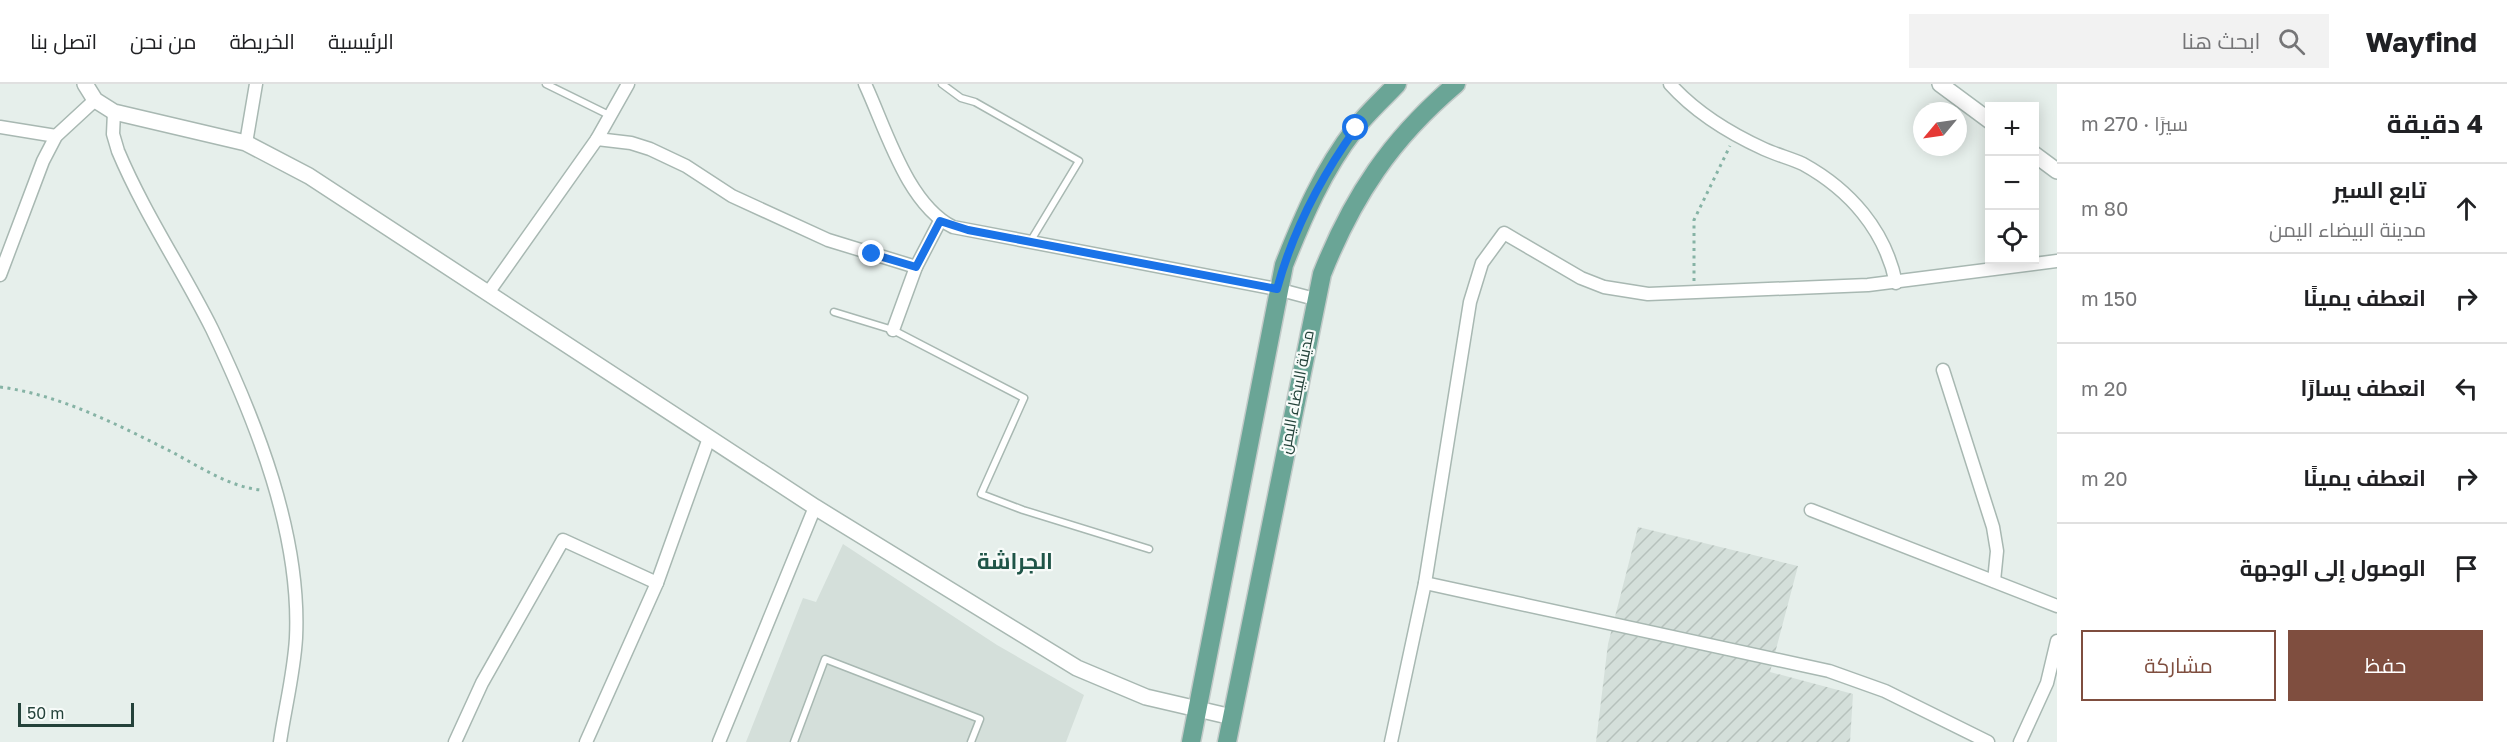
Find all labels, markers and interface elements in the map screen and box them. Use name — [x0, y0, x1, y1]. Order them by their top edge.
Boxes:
search box — [1909, 14, 2329, 68]
icon: search — [2275, 25, 2308, 58]
text: Wayfind — [2365, 25, 2477, 58]
text: ابحث هنا — [2181, 27, 2260, 54]
text: اتصل بنا — [30, 28, 97, 54]
text: من نحن — [130, 28, 196, 54]
text: الخريطة — [229, 28, 295, 54]
text: الرئيسية — [328, 28, 394, 54]
north arrow — [1913, 102, 1967, 156]
map controls — [1985, 102, 2039, 264]
button: + — [1985, 102, 2039, 156]
text: 4 دقيقة — [2387, 108, 2483, 139]
text: سيرًا · 270 m — [2081, 111, 2188, 135]
route start — [1342, 114, 1368, 140]
button: − — [1985, 156, 2039, 210]
text: تابع السير — [2333, 176, 2426, 203]
icon: ahead — [2450, 192, 2483, 225]
text: 80 m — [2081, 196, 2128, 220]
button: locate — [1985, 210, 2039, 264]
text: مدينة البيضاء اليمن — [2269, 217, 2426, 241]
route end — [858, 240, 884, 266]
icon: right — [2450, 282, 2483, 315]
text: انعطف يمينًا — [2303, 284, 2426, 311]
text: 150 m — [2081, 286, 2137, 310]
street label: مدينة البيضاء اليمن — [1274, 328, 1319, 456]
icon: left — [2450, 372, 2483, 405]
text: انعطف يسارًا — [2301, 374, 2426, 401]
text: 20 m — [2081, 376, 2128, 400]
icon: right — [2450, 462, 2483, 495]
text: انعطف يمينًا — [2303, 464, 2426, 491]
text: 20 m — [2081, 466, 2128, 490]
district label: الجراشة — [977, 547, 1053, 575]
icon: arrive — [2450, 552, 2483, 585]
text: الوصول إلى الوجهة — [2240, 554, 2426, 581]
button: مشاركة — [2081, 630, 2276, 701]
button: حفظ — [2288, 630, 2483, 701]
scale bar — [18, 700, 134, 728]
text: 50 m — [27, 703, 64, 723]

